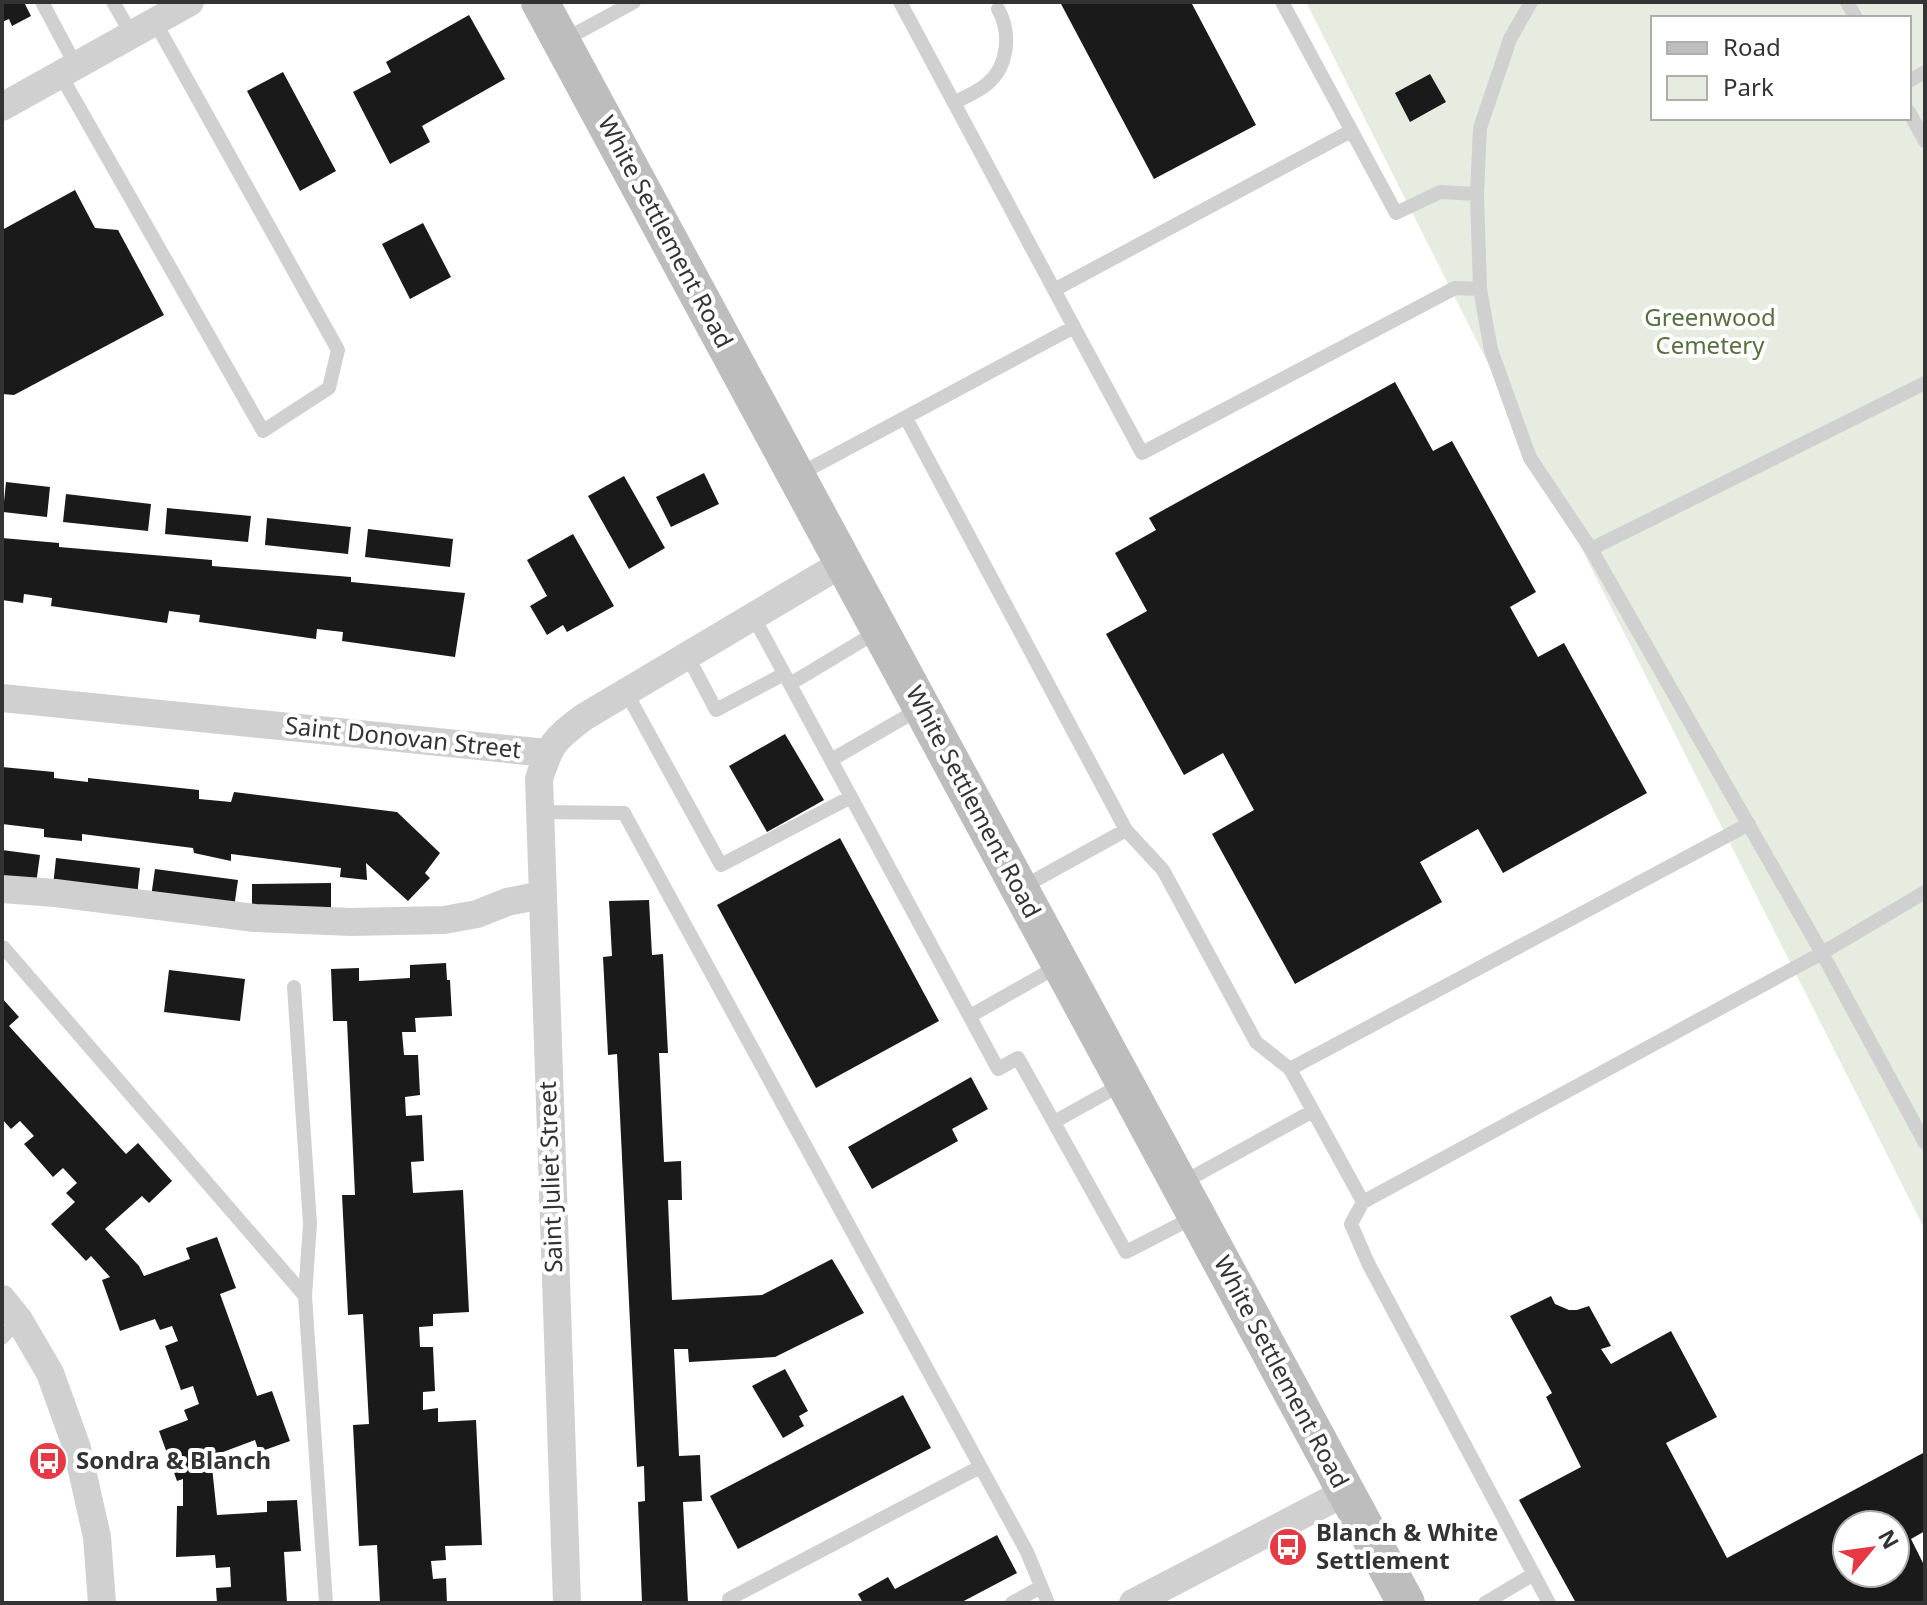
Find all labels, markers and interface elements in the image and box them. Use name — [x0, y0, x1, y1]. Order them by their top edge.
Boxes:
legend — [1651, 16, 1911, 120]
text: Road — [1723, 30, 1781, 63]
text: Park — [1723, 70, 1774, 103]
street label: White Settlement Road — [591, 109, 742, 353]
park label: Greenwood Cemetery — [1644, 300, 1776, 361]
street label: White Settlement Road — [899, 679, 1050, 923]
street label: Saint Donovan Street — [283, 708, 523, 765]
street label: Saint Juliet Street — [530, 1080, 569, 1273]
street label: White Settlement Road — [1207, 1249, 1358, 1493]
bus stop icon: Sondra & Blanch — [27, 1440, 69, 1482]
place label: Sondra & Blanch — [76, 1443, 271, 1476]
north arrow — [1831, 1509, 1911, 1589]
place label: Blanch & White Settlement — [1316, 1515, 1498, 1576]
text: N — [1872, 1524, 1907, 1554]
bus stop icon: Blanch & White Settlement — [1267, 1526, 1309, 1568]

